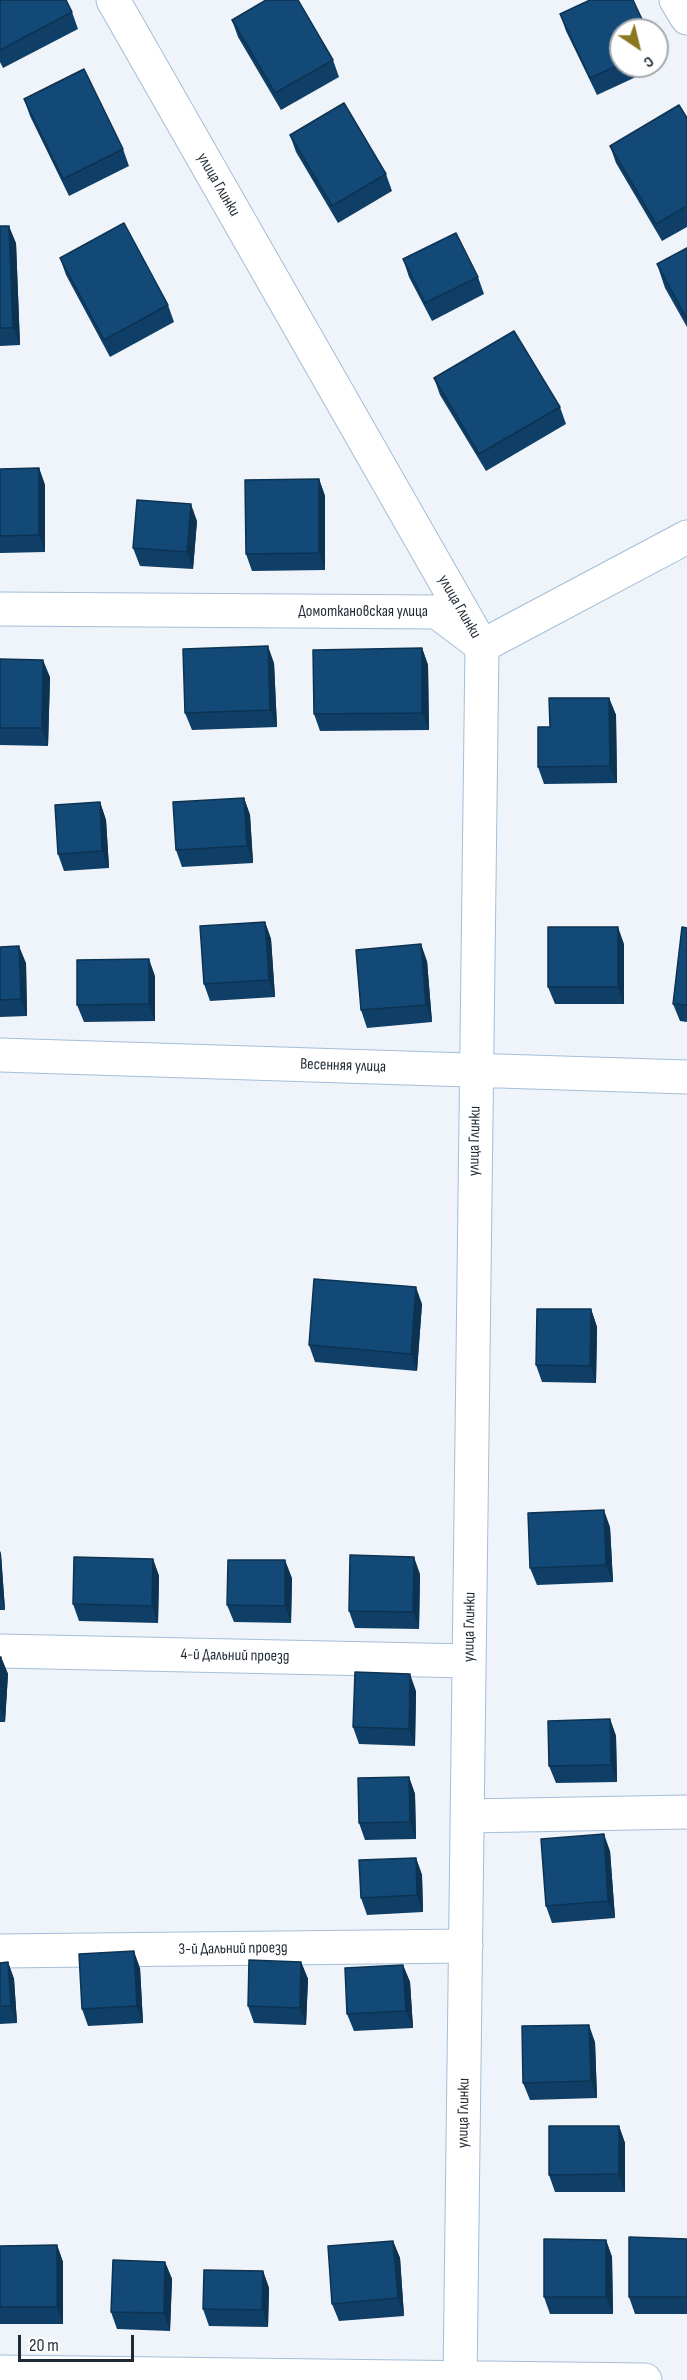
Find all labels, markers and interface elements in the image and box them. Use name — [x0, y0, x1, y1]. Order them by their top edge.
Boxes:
north arrow — [609, 18, 669, 78]
text: С — [640, 51, 657, 72]
street label: улица Глинки — [192, 150, 244, 220]
street label: улица Глинки — [433, 572, 485, 642]
street label: Домоткановская улица — [298, 602, 428, 622]
street label: Весенняя улица — [300, 1055, 386, 1077]
street label: улица Глинки — [465, 1106, 485, 1176]
street label: улица Глинки — [460, 1592, 480, 1662]
street label: 4-й Дальний проезд — [180, 1645, 290, 1667]
street label: 3-й Дальний проезд — [178, 1938, 288, 1960]
street label: улица Глинки — [454, 2078, 474, 2148]
scale bar — [21, 2323, 136, 2361]
text: 20 m — [29, 2335, 59, 2356]

